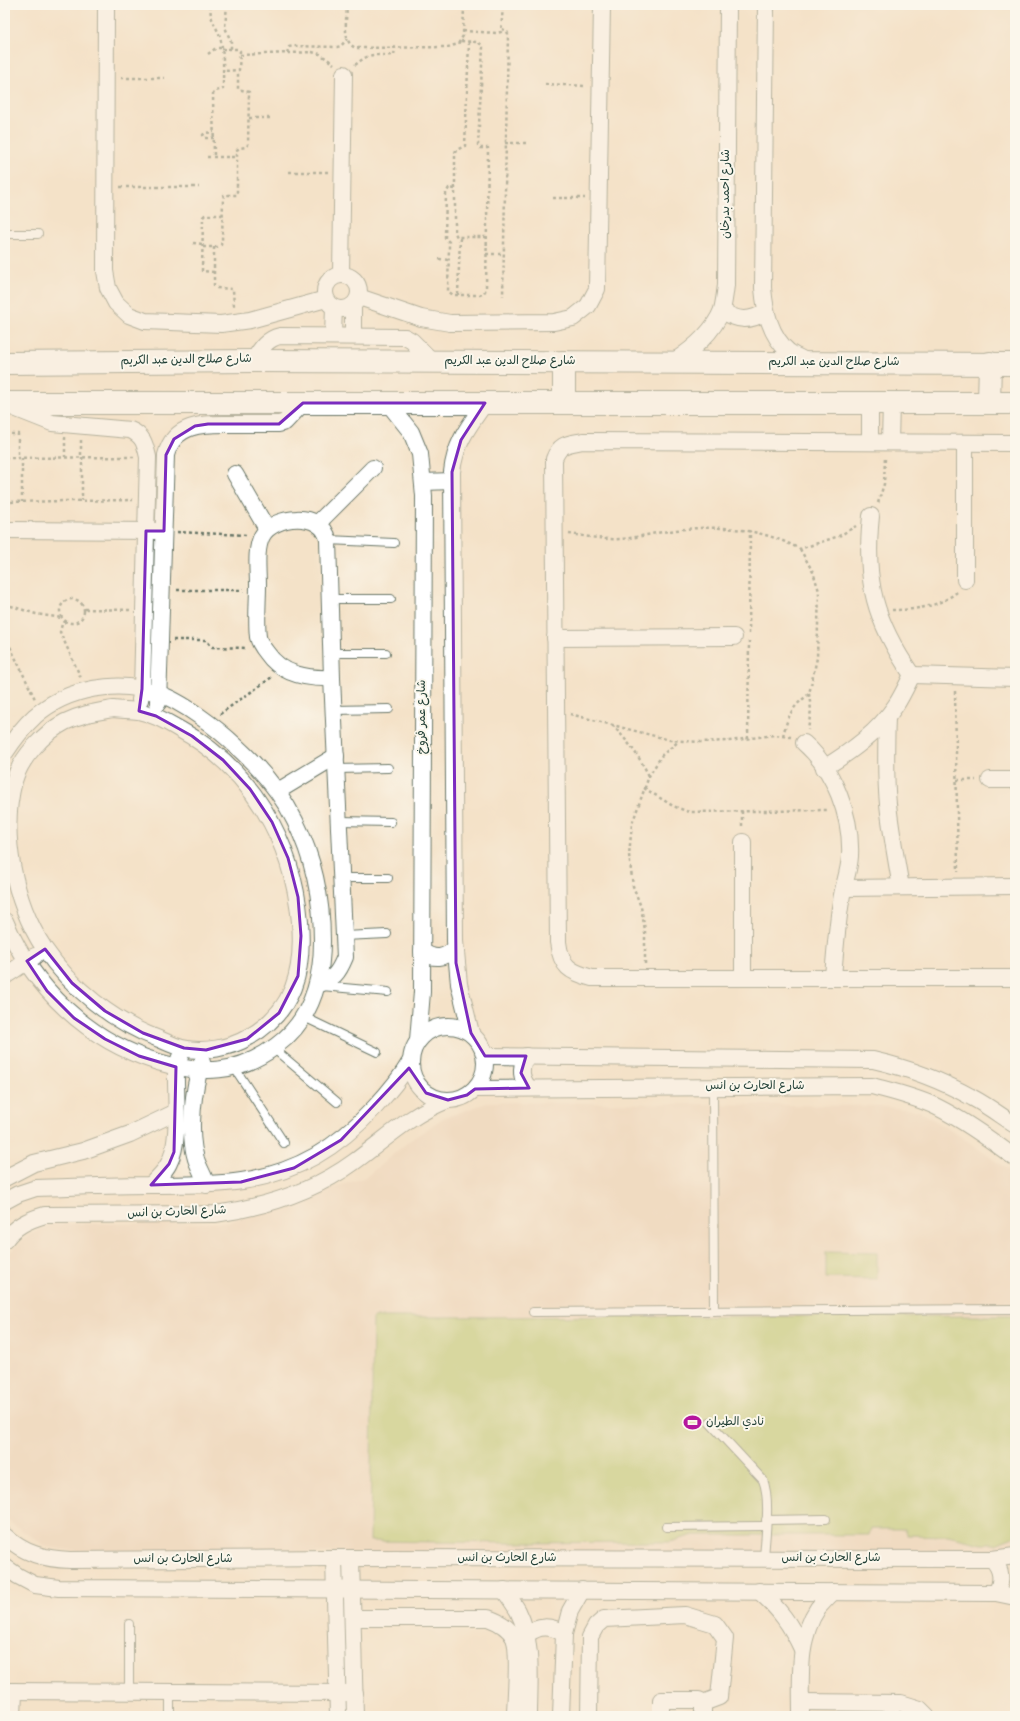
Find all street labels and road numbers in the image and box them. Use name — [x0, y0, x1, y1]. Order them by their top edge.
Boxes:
street label: شارع احمد بدرخان — [719, 149, 734, 239]
street label: شارع صلاح الدين عبد الكريم — [120, 353, 252, 369]
street label: شارع صلاح الدين عبد الكريم — [444, 355, 576, 369]
street label: شارع صلاح الدين عبد الكريم — [768, 356, 900, 370]
street label: شارع عمر فروخ — [416, 680, 430, 754]
street label: شارع الحارث بن انس — [705, 1080, 805, 1094]
street label: شارع الحارث بن انس — [127, 1204, 227, 1222]
street label: شارع الحارث بن انس — [457, 1552, 557, 1566]
street label: شارع الحارث بن انس — [781, 1552, 881, 1566]
street label: شارع الحارث بن انس — [133, 1553, 233, 1567]

